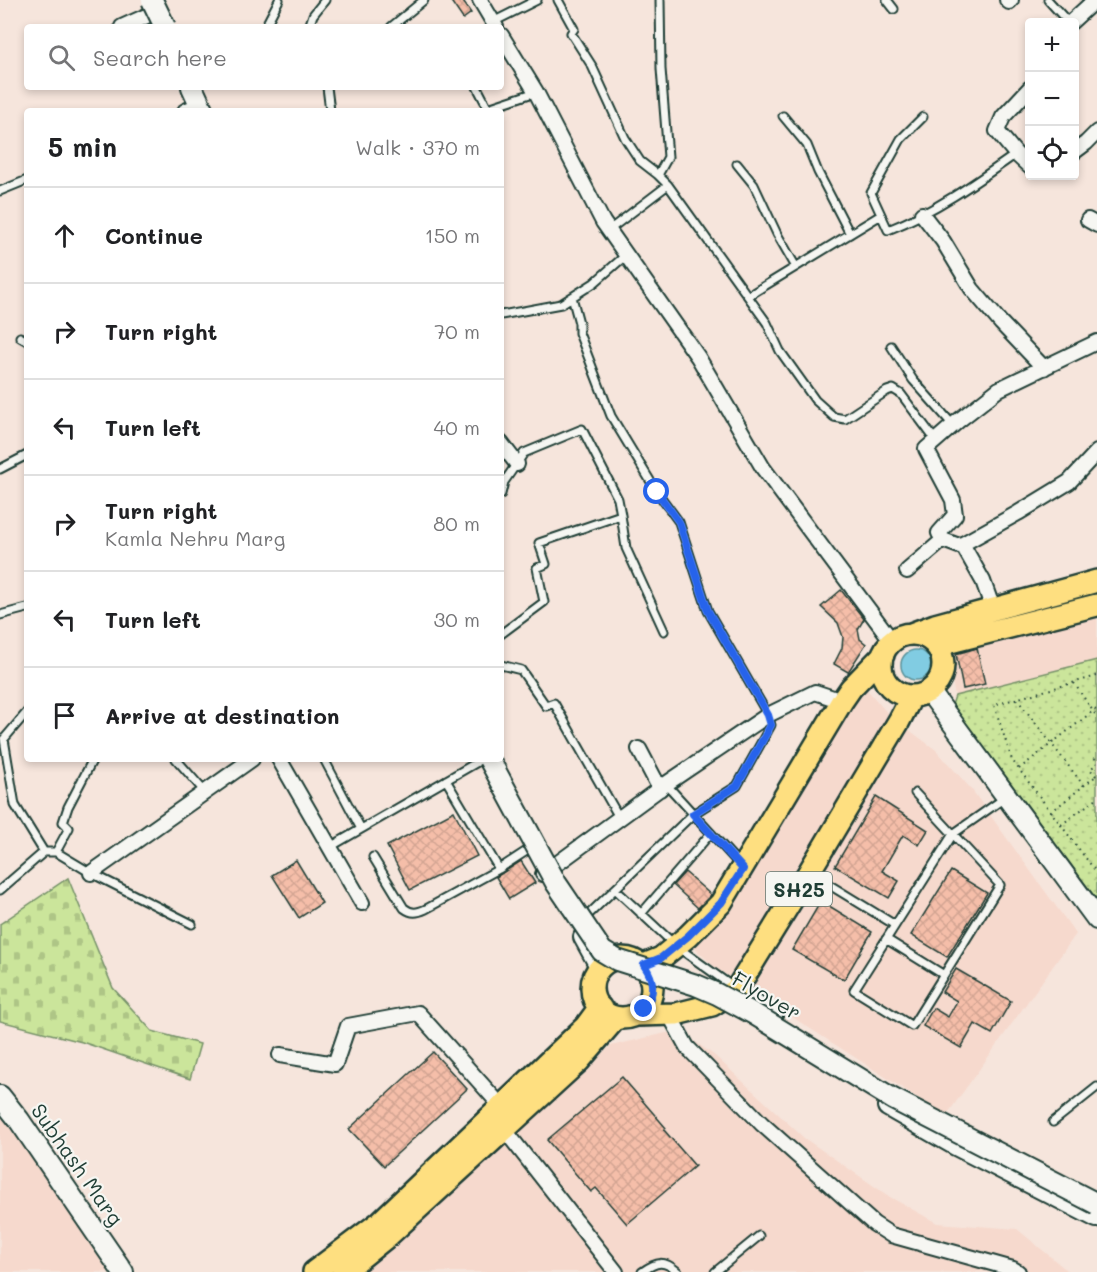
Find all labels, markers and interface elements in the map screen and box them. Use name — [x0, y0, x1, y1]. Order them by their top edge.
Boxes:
map controls — [1025, 18, 1079, 180]
button: + — [1025, 18, 1079, 72]
search box — [24, 24, 504, 90]
icon: search — [45, 41, 78, 74]
text: Search here — [93, 43, 227, 72]
button: − — [1025, 72, 1079, 126]
button: locate — [1025, 126, 1079, 180]
text: 5 min — [48, 130, 117, 164]
text: Walk · 370 m — [355, 134, 480, 160]
icon: ahead — [48, 219, 81, 252]
text: Continue — [105, 221, 203, 250]
text: 150 m — [425, 222, 480, 248]
icon: right — [48, 315, 81, 348]
text: Turn right — [105, 317, 217, 346]
text: 70 m — [434, 318, 480, 344]
icon: left — [48, 411, 81, 444]
text: Turn left — [105, 413, 201, 442]
text: 40 m — [434, 414, 480, 440]
route start — [643, 478, 669, 504]
text: Turn right — [105, 496, 217, 525]
icon: right — [48, 507, 81, 540]
text: 80 m — [433, 510, 480, 536]
text: Kamla Nehru Marg — [105, 525, 285, 551]
icon: left — [48, 603, 81, 636]
text: Turn left — [105, 605, 201, 634]
text: 30 m — [434, 606, 480, 632]
icon: arrive — [48, 699, 81, 732]
text: Arrive at destination — [105, 701, 340, 730]
road number: SH25 — [766, 872, 832, 906]
street label: Flyover — [728, 965, 806, 1025]
route end — [630, 995, 656, 1021]
street label: Subhash Marg — [26, 1098, 130, 1230]

